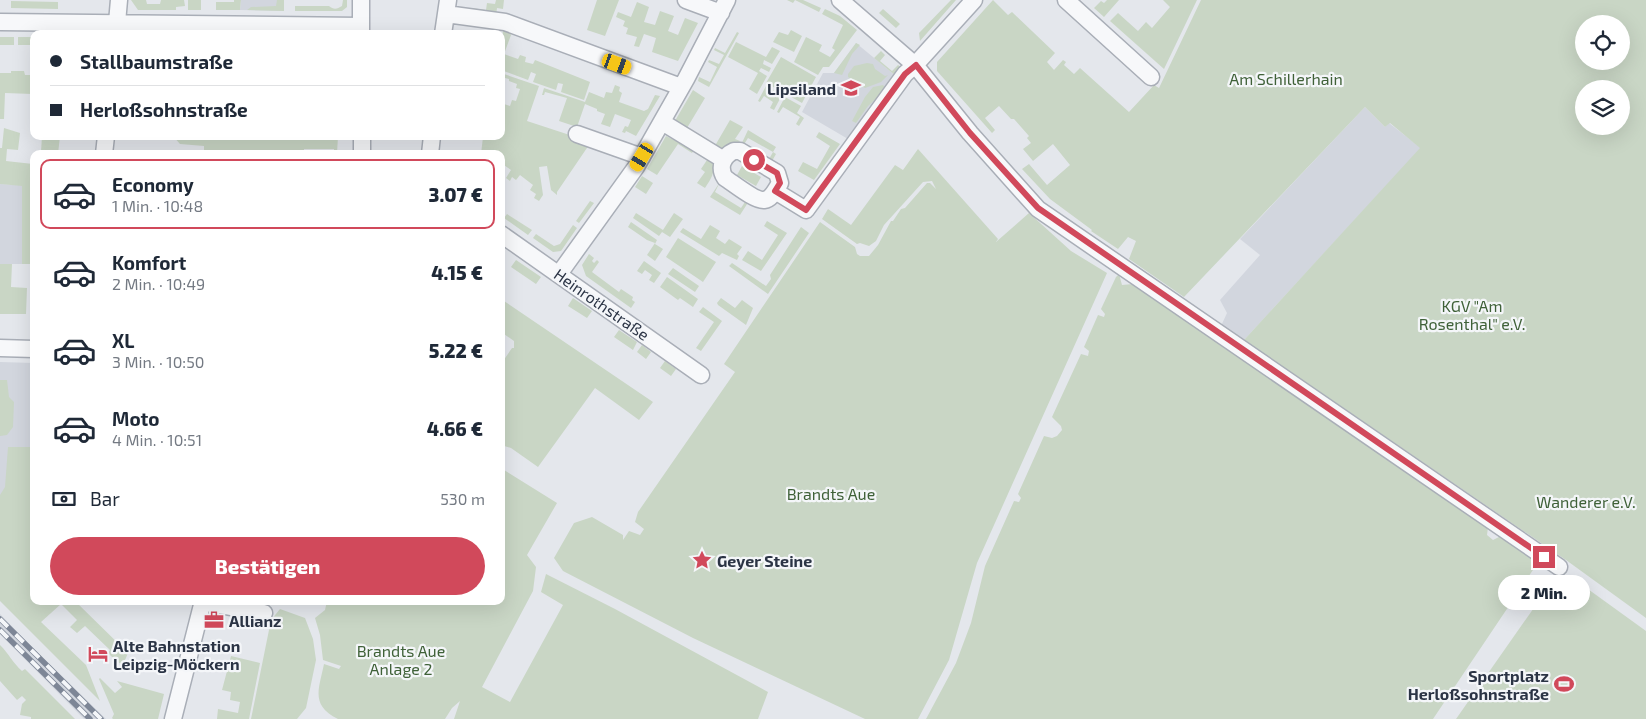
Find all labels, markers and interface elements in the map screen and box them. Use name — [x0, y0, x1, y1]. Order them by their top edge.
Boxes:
map controls — [1575, 15, 1630, 135]
button: locate — [1575, 15, 1630, 70]
text: Stallbaumstraße — [80, 50, 233, 73]
car — [600, 52, 633, 76]
park label: Am Schillerhain — [1229, 69, 1343, 88]
school or university icon: Lipsiland — [840, 77, 862, 99]
place label: Lipsiland — [767, 79, 836, 98]
button: layers — [1575, 80, 1630, 135]
text: Herloßsohnstraße — [80, 98, 248, 121]
car — [627, 140, 656, 174]
route start — [743, 149, 765, 171]
icon: car — [52, 172, 97, 217]
text: Economy — [112, 173, 194, 196]
text: 3.07 € — [429, 183, 483, 206]
text: 1 Min. · 10:48 — [112, 196, 203, 215]
icon: car — [52, 250, 97, 295]
text: Komfort — [112, 251, 186, 274]
text: 4.15 € — [431, 261, 483, 284]
street label: Heinrothstraße — [551, 264, 653, 344]
text: 2 Min. · 10:49 — [112, 274, 205, 293]
park label: KGV "Am Rosenthal" e.V. — [1419, 296, 1525, 333]
icon: car — [52, 328, 97, 373]
text: XL — [112, 329, 134, 352]
text: 5.22 € — [429, 339, 483, 362]
text: 3 Min. · 10:50 — [112, 352, 204, 371]
icon: car — [52, 406, 97, 451]
text: Moto — [112, 407, 160, 430]
text: 4.66 € — [427, 417, 483, 440]
text: 4 Min. · 10:51 — [112, 430, 202, 449]
park label: Brandts Aue — [787, 484, 875, 503]
icon: cash — [50, 485, 78, 513]
text: Bar — [90, 487, 120, 510]
text: 530 m — [440, 489, 485, 508]
park label: Wanderer e.V. — [1536, 492, 1636, 511]
button: Bestätigen — [50, 537, 485, 595]
route end — [1533, 546, 1555, 568]
place icon: Geyer Steine — [691, 549, 713, 571]
place label: Geyer Steine — [717, 551, 812, 571]
callout: 2 Min. — [1498, 574, 1590, 610]
text: 2 Min. — [1521, 583, 1567, 602]
office icon: Allianz — [203, 609, 225, 631]
place label: Allianz — [229, 611, 282, 630]
place label: Alte Bahnstation Leipzig-Möckern — [113, 636, 240, 673]
park label: Brandts Aue Anlage 2 — [357, 641, 445, 678]
hotel icon: Alte Bahnstation Leipzig-Möckern — [87, 643, 109, 665]
place label: Sportplatz Herloßsohnstraße — [1408, 666, 1549, 703]
sports icon: Sportplatz Herloßsohnstraße — [1553, 673, 1575, 695]

